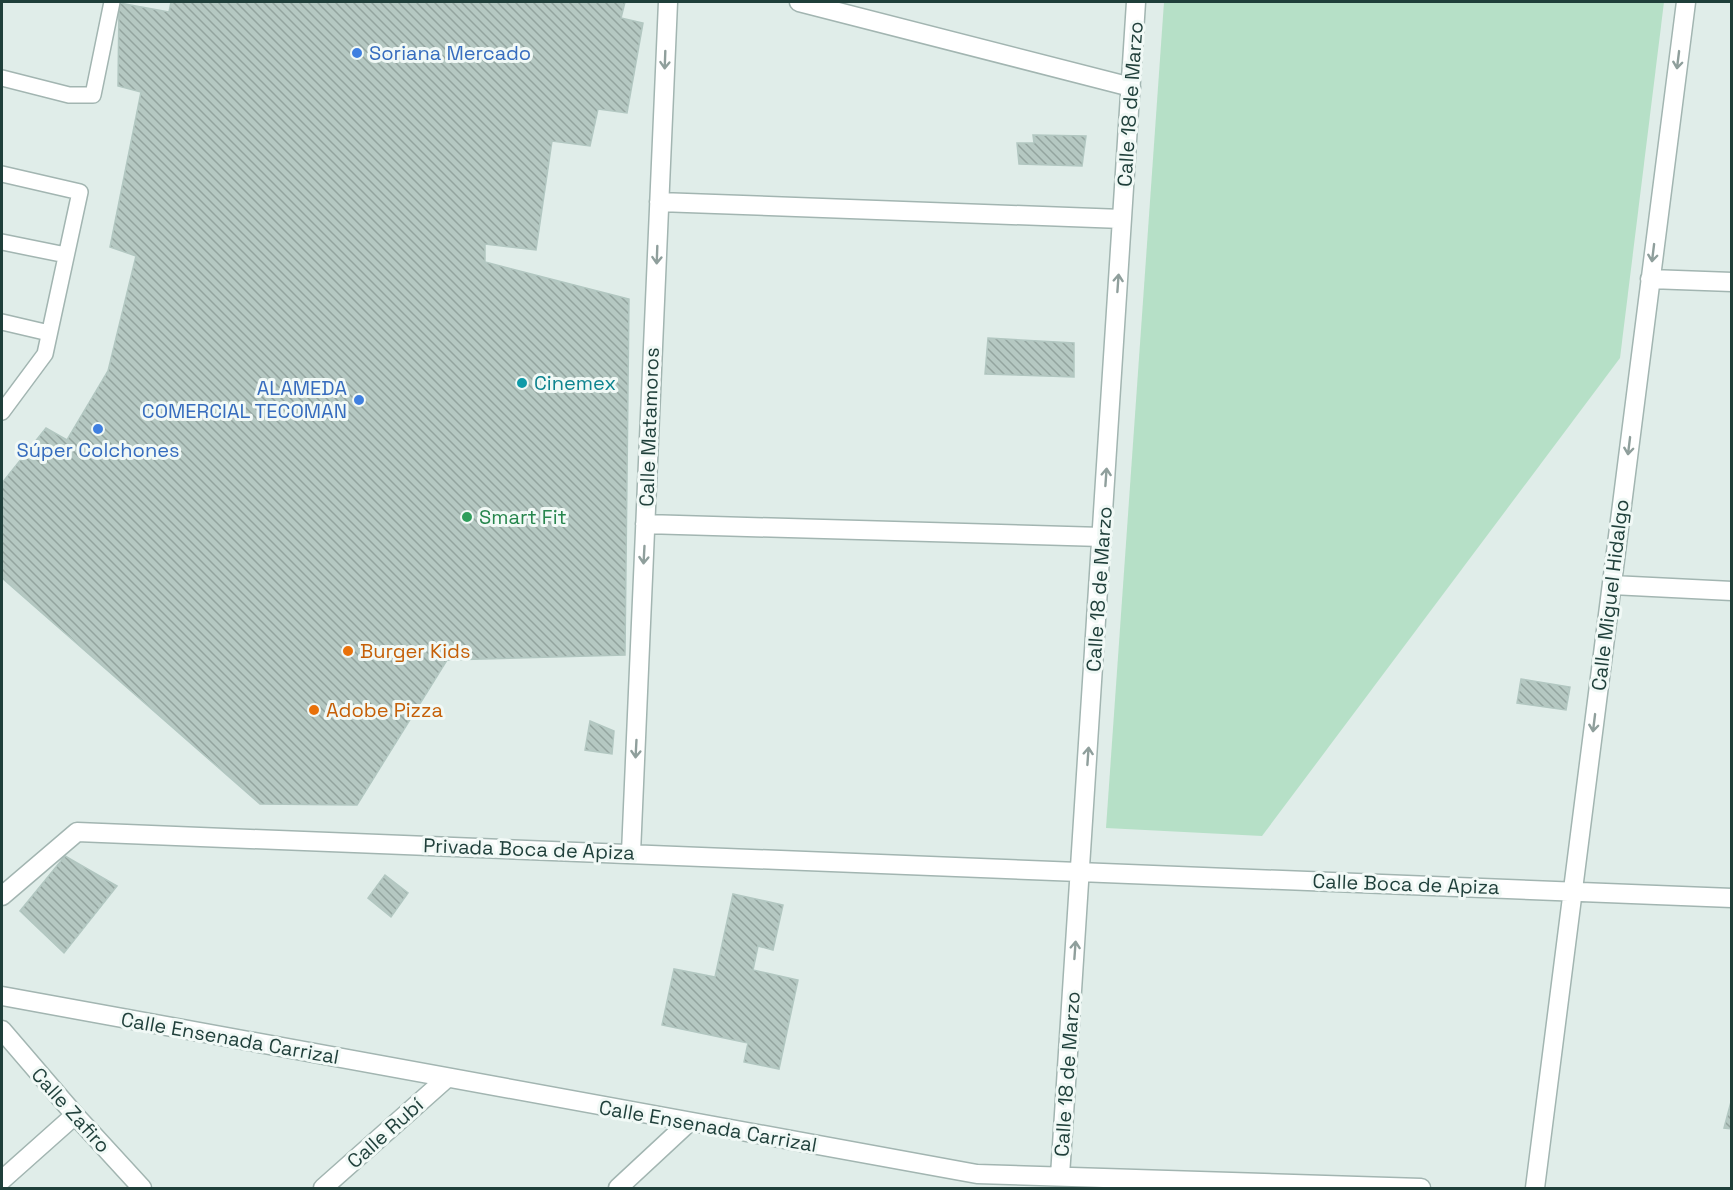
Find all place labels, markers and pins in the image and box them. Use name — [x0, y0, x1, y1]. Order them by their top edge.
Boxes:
place label: Soriana Mercado — [369, 40, 531, 66]
marker: Soriana Mercado — [350, 46, 364, 60]
place label: Cinemex — [534, 370, 616, 396]
place label: ALAMEDA COMERCIAL TECOMAN — [142, 375, 347, 424]
marker: Cinemex — [515, 376, 529, 390]
marker: ALAMEDA COMERCIAL TECOMAN — [352, 393, 366, 407]
marker: Súper Colchones — [91, 422, 105, 436]
place label: Súper Colchones — [16, 437, 180, 463]
place label: Smart Fit — [479, 504, 567, 530]
marker: Smart Fit — [460, 510, 474, 524]
place label: Burger Kids — [360, 638, 471, 664]
marker: Burger Kids — [341, 644, 355, 658]
place label: Adobe Pizza — [326, 697, 443, 723]
marker: Adobe Pizza — [307, 703, 321, 717]

